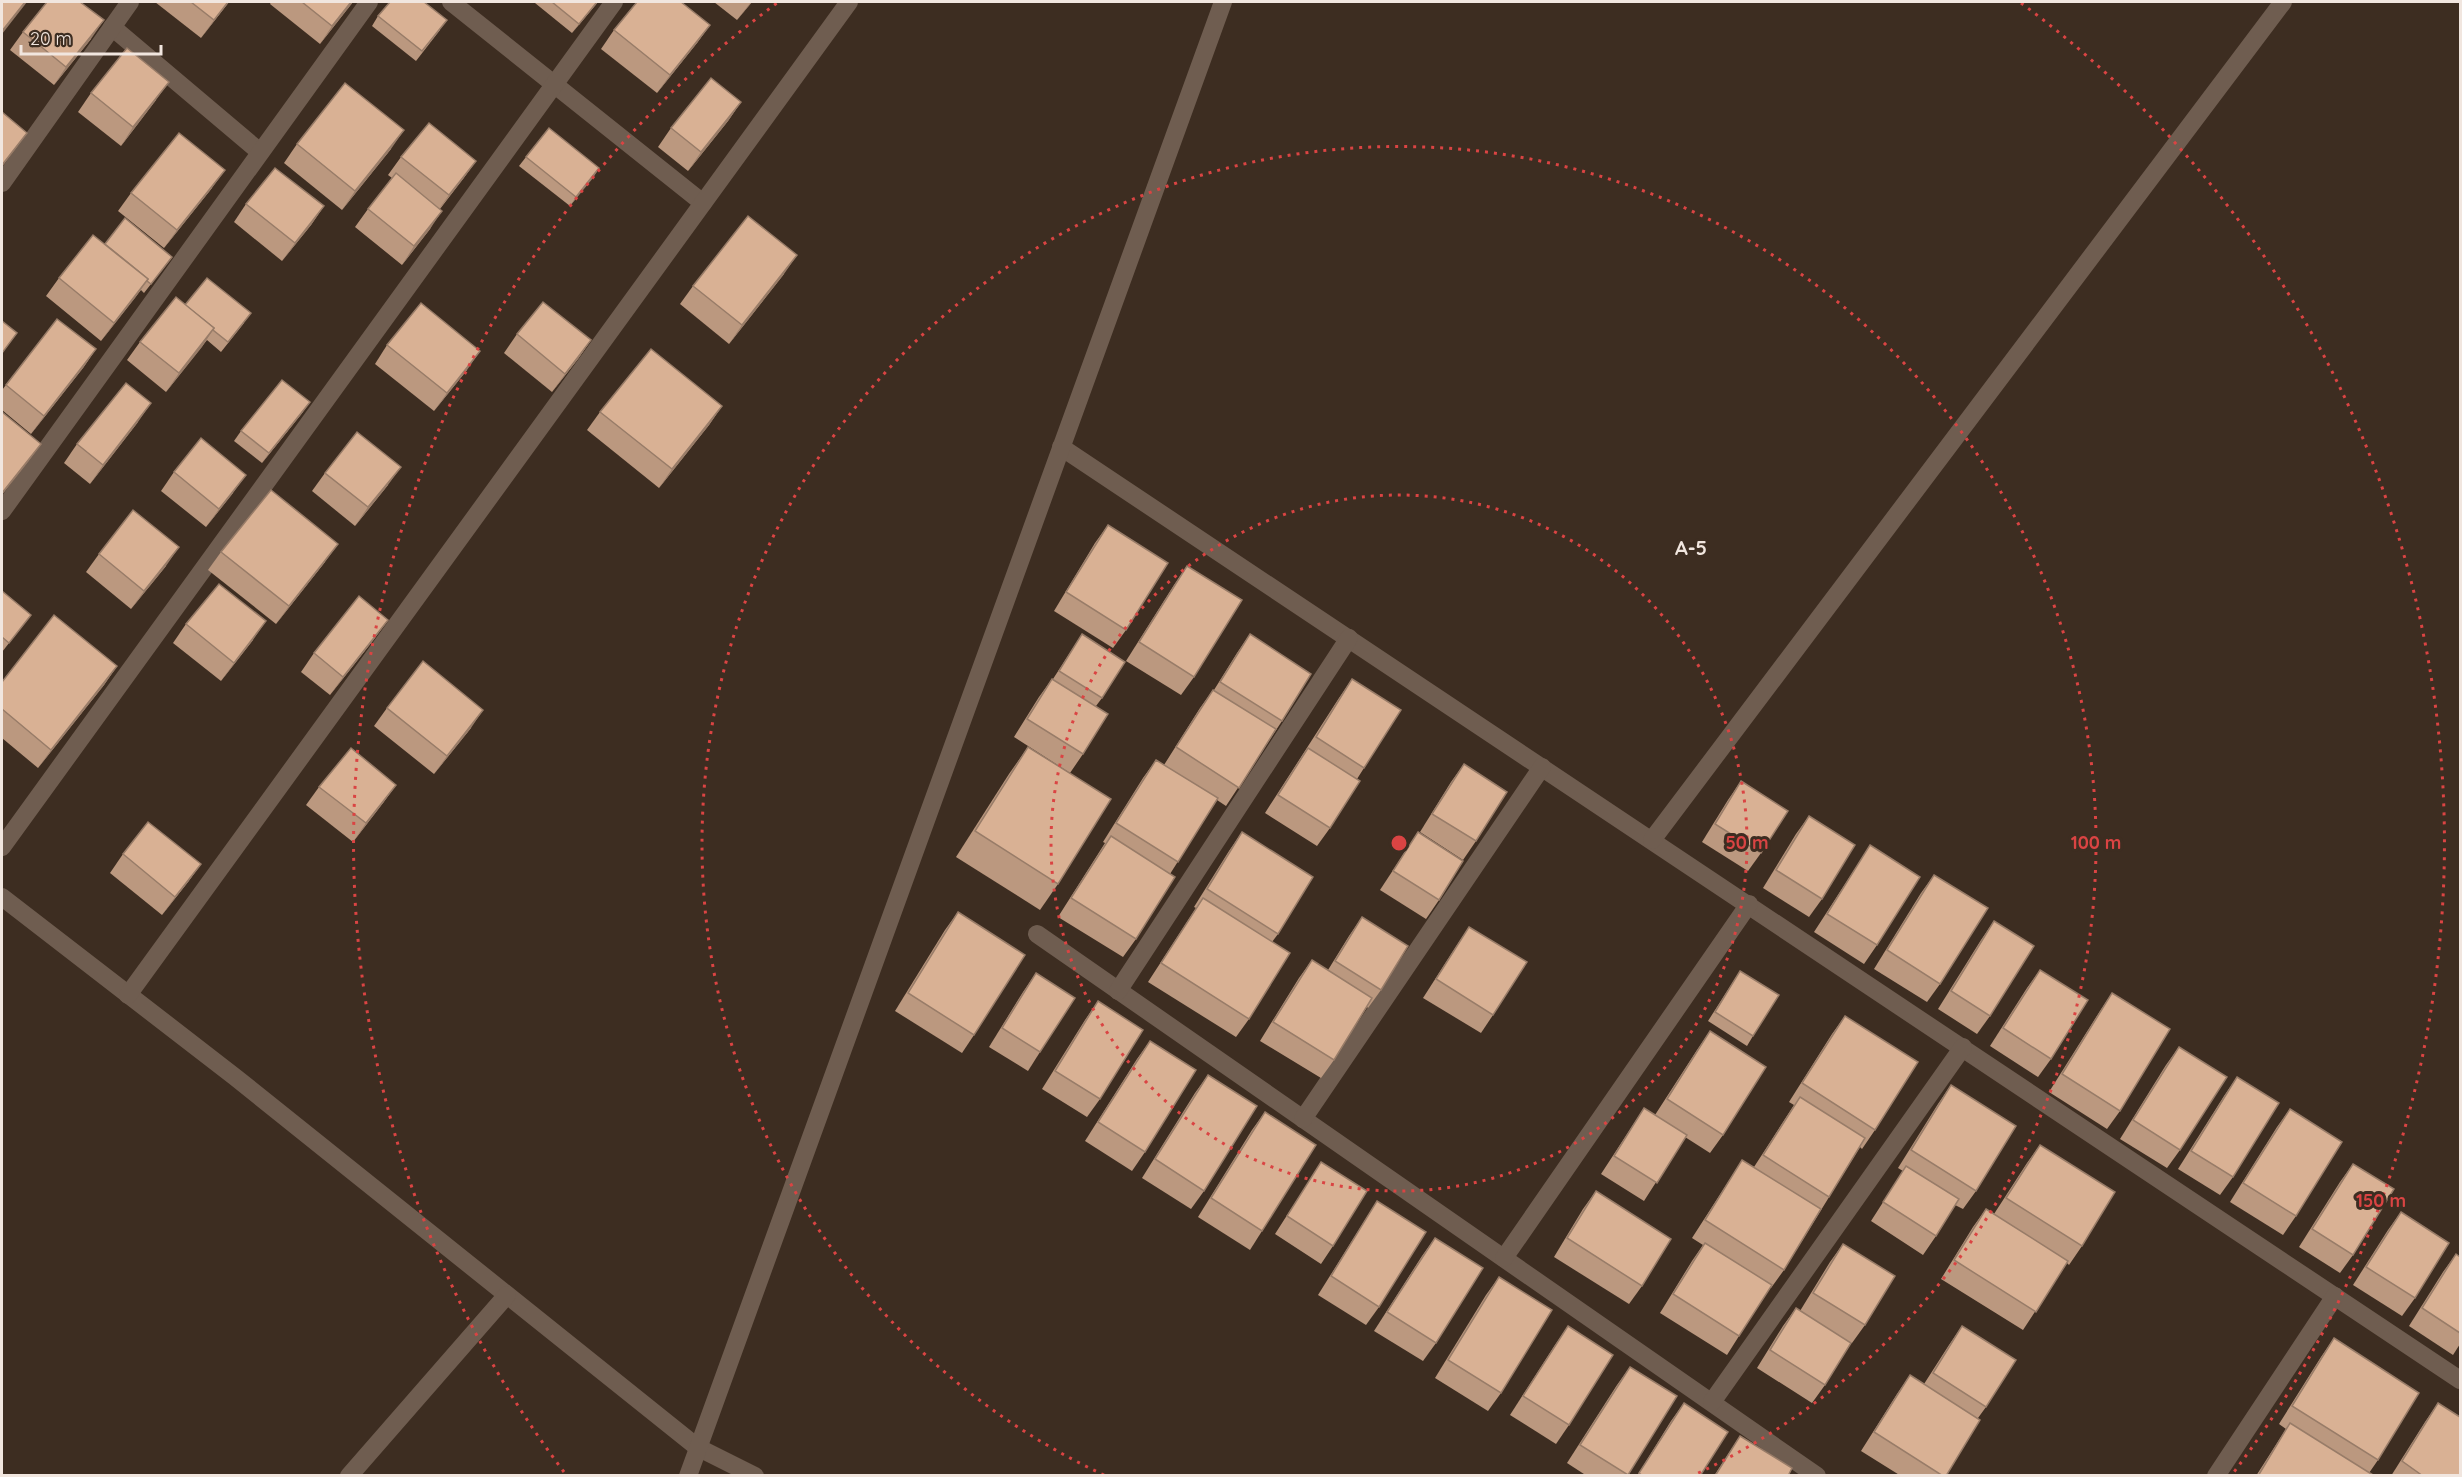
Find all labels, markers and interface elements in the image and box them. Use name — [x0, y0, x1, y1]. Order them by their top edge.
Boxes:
scale bar — [21, 18, 160, 56]
text: 20 m — [30, 27, 72, 50]
district label: A-5 — [1675, 535, 1707, 560]
text: 50 m — [1725, 831, 1769, 854]
text: 100 m — [2071, 831, 2121, 854]
centre of rings — [1389, 833, 1409, 853]
text: 150 m — [2356, 1189, 2406, 1212]

